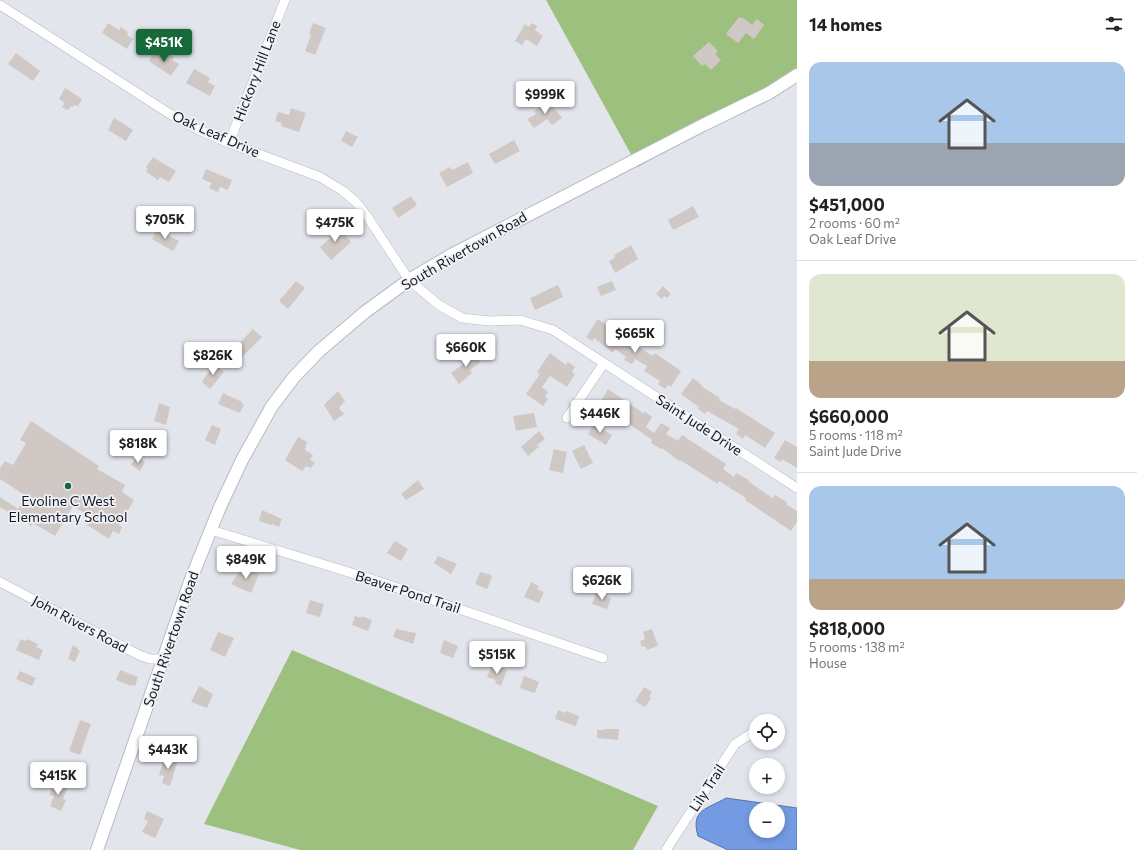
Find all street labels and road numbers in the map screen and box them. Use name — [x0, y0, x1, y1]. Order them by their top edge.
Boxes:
street label: Hickory Hill Lane — [229, 18, 284, 124]
street label: Oak Leaf Drive — [170, 107, 263, 160]
street label: South Rivertown Road — [398, 208, 530, 293]
street label: Saint Jude Drive — [653, 390, 746, 459]
street label: Beaver Pond Trail — [353, 567, 463, 617]
street label: South Rivertown Road — [139, 569, 202, 709]
street label: John Rivers Road — [30, 591, 131, 656]
street label: Lily Trail — [685, 761, 728, 815]

